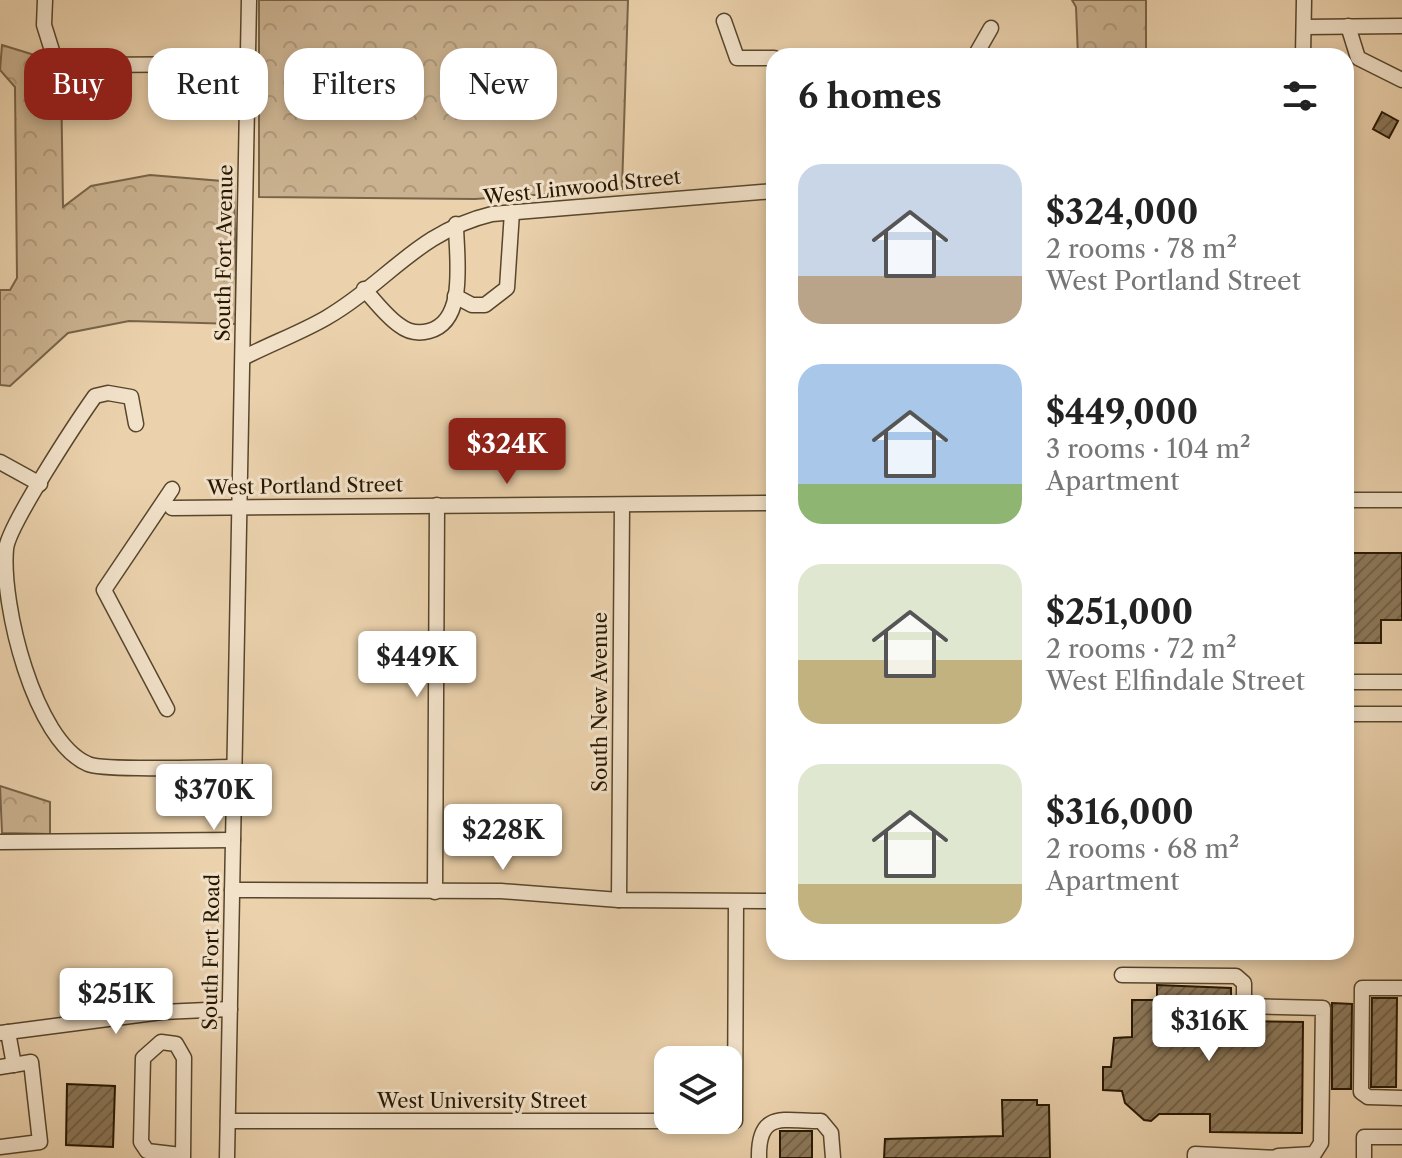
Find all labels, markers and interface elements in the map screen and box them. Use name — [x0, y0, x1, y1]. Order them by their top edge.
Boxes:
chip: Buy — [24, 48, 132, 120]
chip: Rent — [148, 48, 268, 120]
chip: Filters — [284, 48, 424, 120]
chip: New — [440, 48, 557, 120]
icon: filters — [1278, 74, 1322, 118]
text: 6 homes — [798, 75, 942, 117]
street label: South Fort Avenue — [210, 164, 238, 342]
street label: West Linwood Street — [481, 165, 682, 209]
text: $324,000 — [1046, 191, 1198, 233]
icon: home — [862, 196, 958, 292]
text: 2 rooms · 78 m² — [1046, 233, 1237, 265]
text: West Portland Street — [1046, 265, 1301, 297]
text: $449,000 — [1046, 391, 1198, 433]
icon: home — [862, 396, 958, 492]
pin: $324K — [451, 418, 563, 486]
text: $324K — [467, 428, 547, 460]
text: 3 rooms · 104 m² — [1046, 433, 1251, 465]
text: Apartment — [1046, 465, 1179, 497]
street label: West Portland Street — [206, 472, 403, 500]
text: $251,000 — [1046, 591, 1193, 633]
icon: home — [862, 596, 958, 692]
street label: South New Avenue — [588, 612, 612, 792]
pin: $449K — [361, 631, 473, 699]
text: 2 rooms · 72 m² — [1046, 633, 1237, 665]
text: $449K — [376, 641, 458, 673]
text: West Elfindale Street — [1046, 665, 1305, 697]
pin: $370K — [158, 764, 270, 832]
text: $370K — [174, 774, 254, 806]
text: $316,000 — [1046, 791, 1194, 833]
icon: home — [862, 796, 958, 892]
pin: $228K — [447, 804, 559, 872]
text: $228K — [462, 814, 544, 846]
text: 2 rooms · 68 m² — [1046, 833, 1239, 865]
text: Apartment — [1046, 865, 1179, 897]
street label: South Fort Road — [198, 874, 224, 1030]
pin: $251K — [60, 968, 172, 1036]
text: $251K — [78, 978, 154, 1010]
pin: $316K — [1153, 995, 1265, 1063]
text: $316K — [1170, 1005, 1248, 1037]
map controls — [654, 1046, 742, 1134]
button: layers — [654, 1046, 742, 1134]
street label: West University Street — [376, 1089, 587, 1113]

